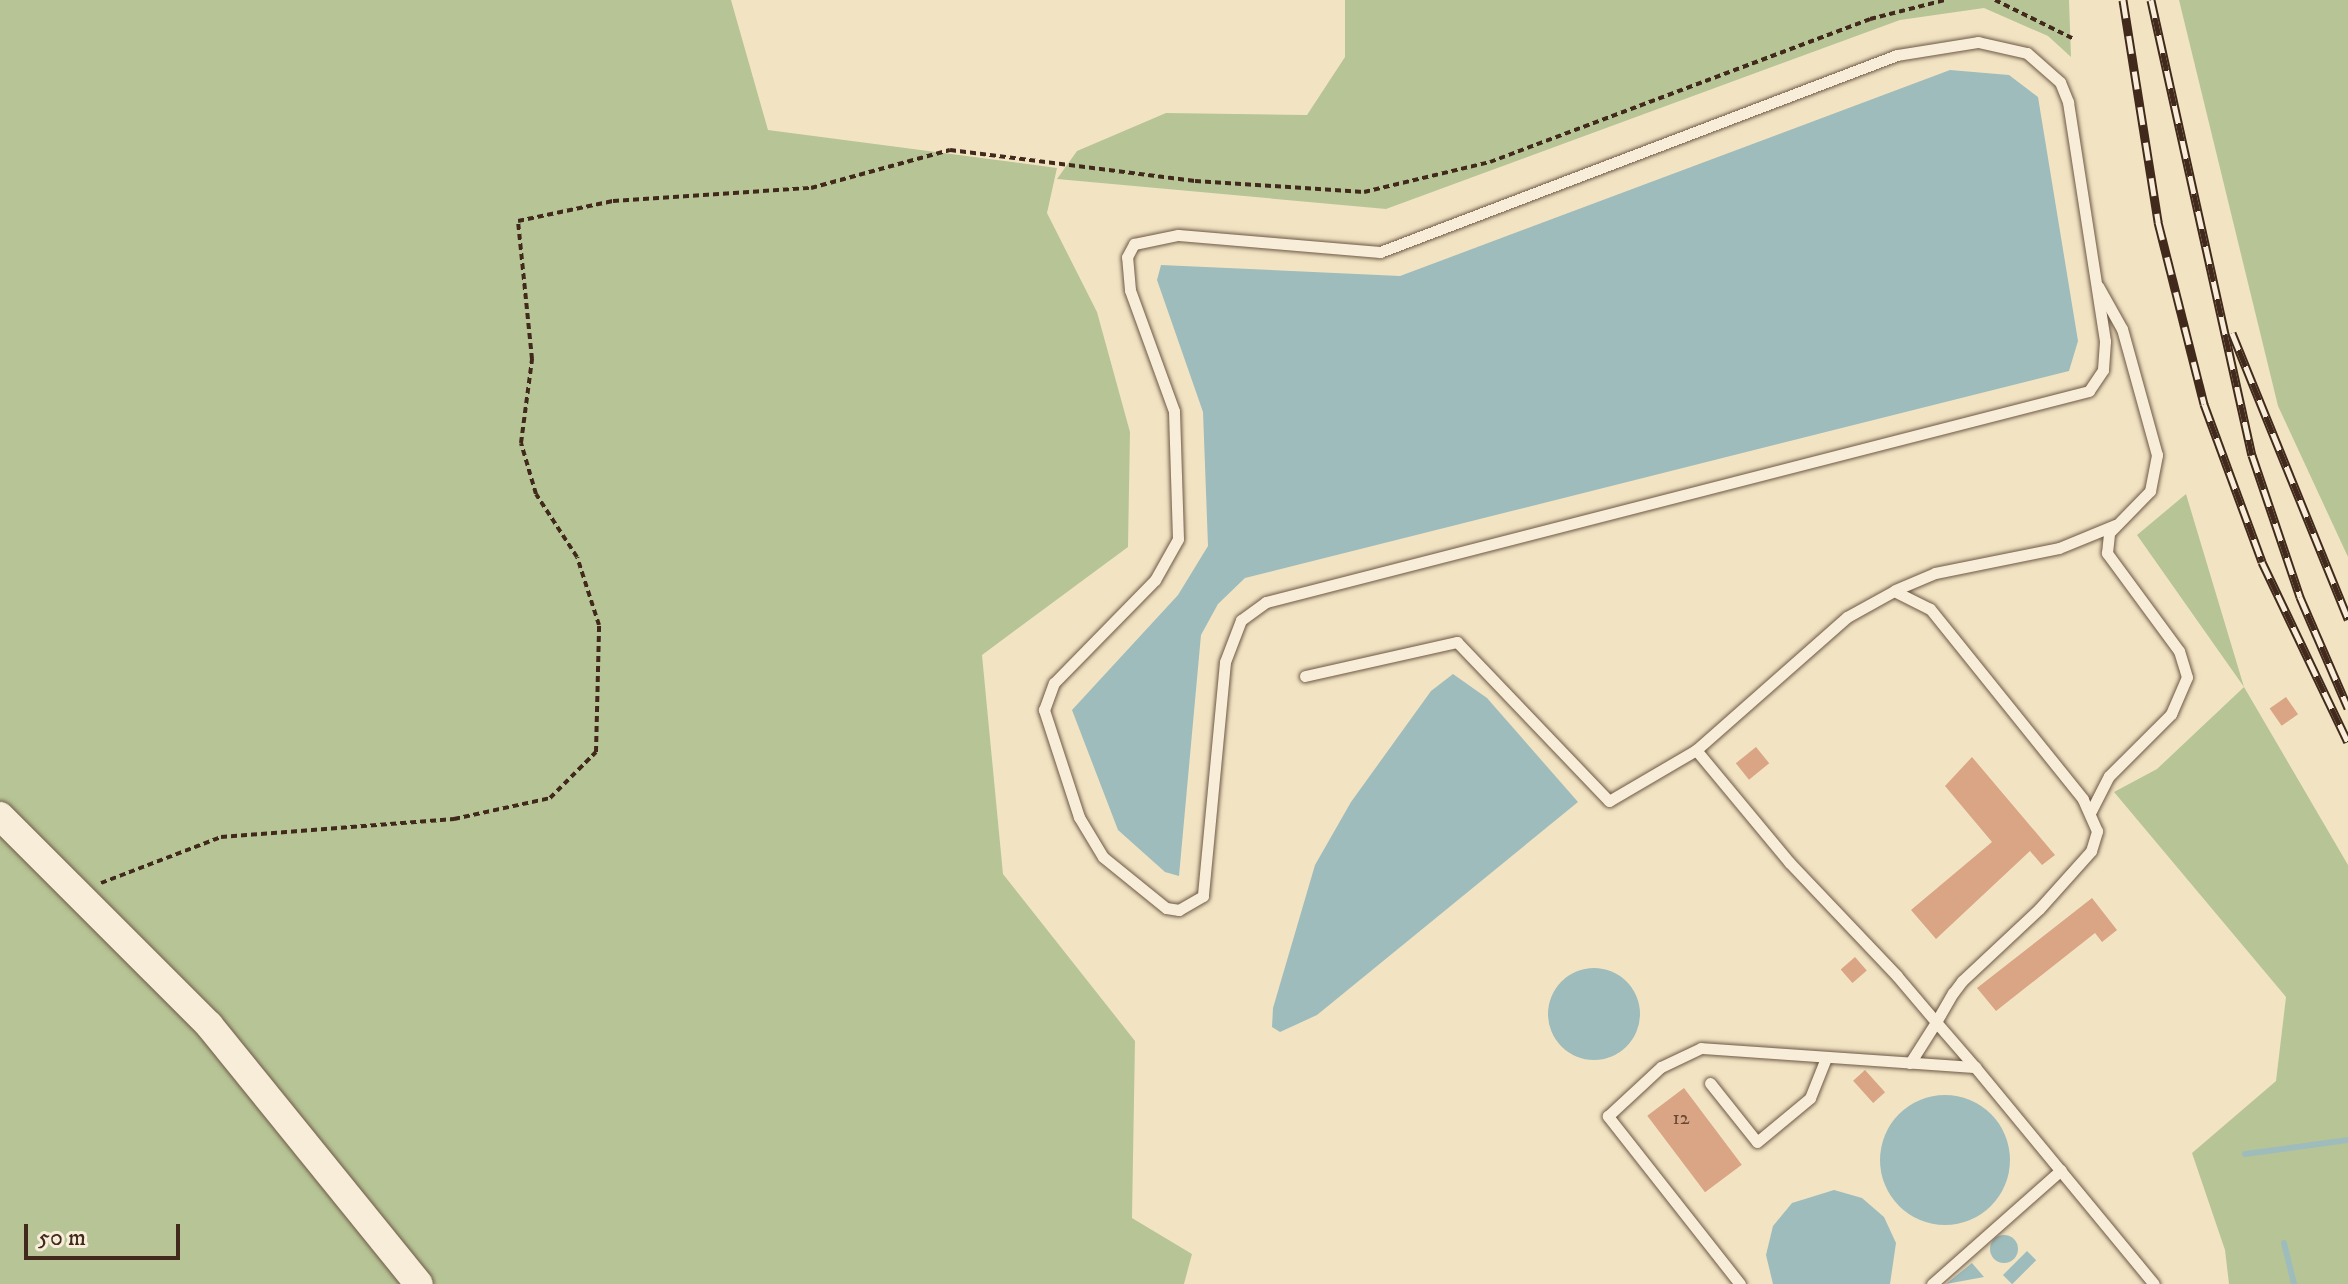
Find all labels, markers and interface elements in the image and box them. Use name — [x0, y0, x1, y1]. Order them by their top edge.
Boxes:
house number: 12 — [1672, 1106, 1690, 1130]
scale bar — [28, 1208, 184, 1258]
text: 50 m — [38, 1223, 86, 1253]

